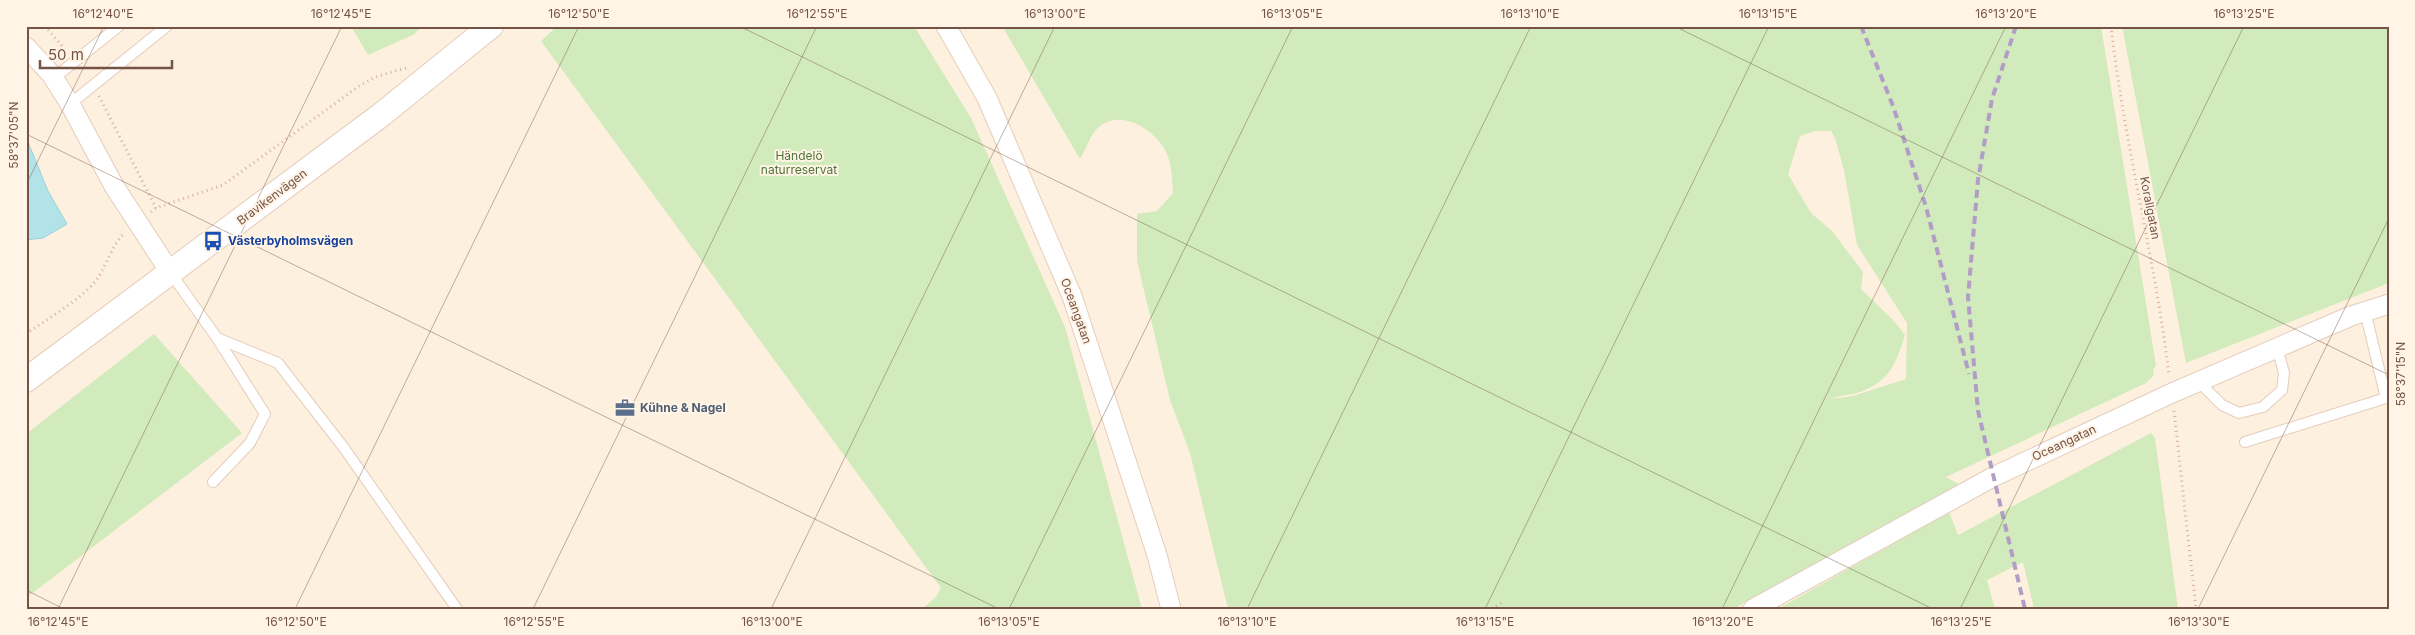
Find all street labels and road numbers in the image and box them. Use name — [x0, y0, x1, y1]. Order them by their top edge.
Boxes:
street label: Bravikenvägen — [234, 165, 310, 228]
street label: Korallgatan — [2137, 175, 2164, 241]
street label: Oceangatan — [1058, 276, 1095, 346]
street label: Oceangatan — [2029, 421, 2098, 464]

